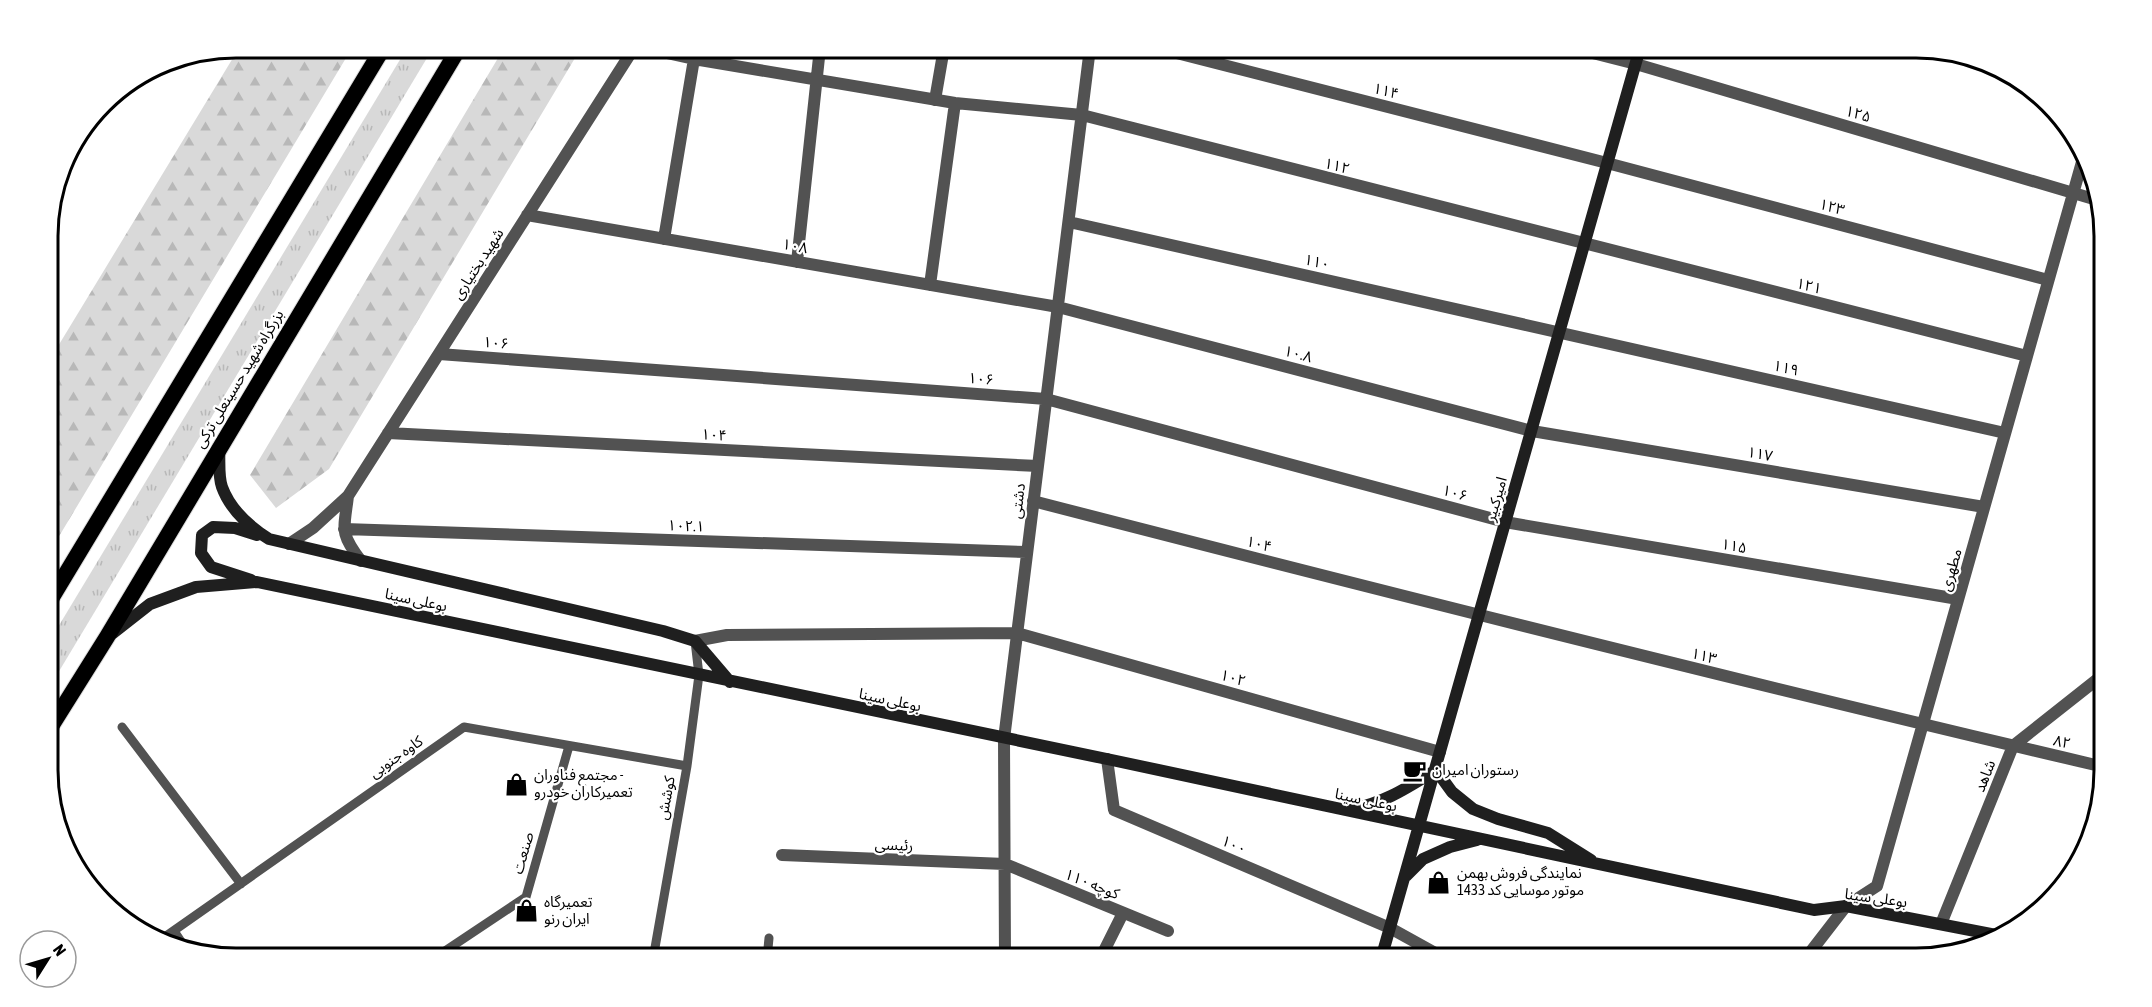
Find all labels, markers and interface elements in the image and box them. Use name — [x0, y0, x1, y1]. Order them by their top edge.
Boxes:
street label: ۱۱۴ — [1372, 79, 1401, 102]
street label: ۱۲۵ — [1843, 102, 1873, 125]
street label: ۱۱۲ — [1323, 154, 1352, 177]
street label: ۱۲۳ — [1817, 195, 1847, 218]
street label: شهید بختیاری — [448, 225, 508, 303]
street label: ۱۰۸ — [781, 235, 810, 256]
street label: ۱۱۰ — [1303, 250, 1332, 273]
street label: ۱۲۱ — [1795, 274, 1824, 297]
street label: بزرگراه شهید حسینعلی ترکی — [191, 307, 287, 451]
street label: ۱۰۶ — [483, 333, 509, 352]
street label: ۱۰.۸ — [1282, 342, 1314, 366]
street label: ۱۱۹ — [1772, 356, 1801, 379]
street label: ۱۰۶ — [968, 369, 994, 388]
street label: ۱۰۴ — [701, 425, 727, 444]
street label: ۱۱۷ — [1746, 443, 1775, 464]
street label: امیرکبیر — [1481, 475, 1511, 524]
street label: ۱۰۶ — [1440, 481, 1470, 504]
street label: دشتی — [1007, 482, 1029, 520]
street label: ۱۰۲.۱ — [667, 516, 705, 535]
street label: ۱۰۴ — [1245, 532, 1274, 555]
street label: ۱۱۵ — [1720, 535, 1748, 556]
street label: مطهری — [1936, 547, 1966, 593]
street label: بوعلی سینا — [383, 585, 449, 615]
street label: ۱۱۳ — [1690, 644, 1719, 667]
street label: ۱۰۲ — [1218, 666, 1248, 689]
street label: بوعلی سینا — [857, 685, 923, 715]
street label: ۸۲ — [2052, 731, 2072, 752]
street label: کاوه جنوبی — [366, 732, 427, 782]
cafe icon: رستوران امیران — [1401, 757, 1427, 783]
street label: شاهد — [1971, 757, 1999, 794]
place label: رستوران امیران — [1432, 761, 1519, 779]
place label: مجتمع فناوران - تعمیرکاران خودرو — [534, 766, 633, 801]
shop icon: مجتمع فناوران - تعمیرکاران خودرو — [503, 771, 529, 797]
street label: کوشش — [653, 774, 679, 821]
street label: بوعلی سینا — [1333, 785, 1399, 815]
street label: صنعت — [508, 830, 537, 876]
street label: ۱۰۰ — [1219, 832, 1249, 857]
street label: رئیسی — [874, 835, 914, 855]
place label: نمایندگی فروش بهمن موتور موسایی کد 1433 — [1457, 864, 1584, 899]
street label: کوچه ۱۱۰ — [1062, 865, 1123, 904]
shop icon: نمایندگی فروش بهمن موتور موسایی کد 1433 — [1426, 869, 1452, 895]
street label: بوعلی سینا — [1843, 885, 1909, 911]
place label: تعمیرگاه ایران رنو — [544, 893, 593, 928]
shop icon: تعمیرگاه ایران رنو — [513, 898, 539, 924]
north arrow — [18, 929, 78, 989]
text: N — [50, 941, 70, 959]

